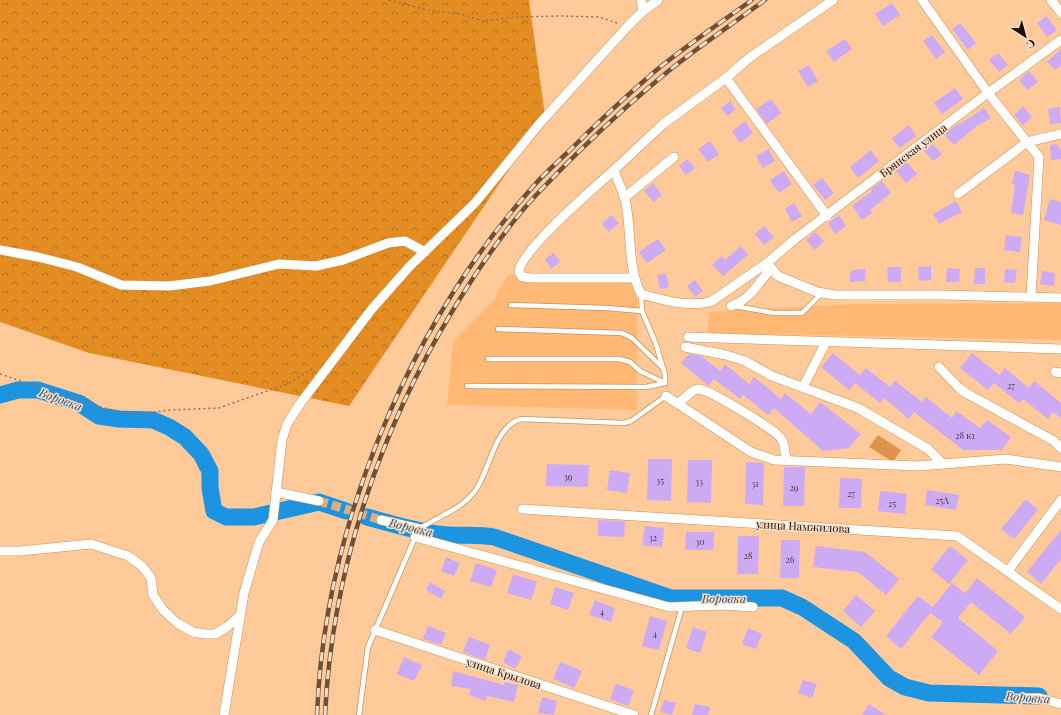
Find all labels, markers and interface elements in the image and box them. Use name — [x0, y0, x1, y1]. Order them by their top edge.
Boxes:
north arrow — [1005, 16, 1045, 56]
text: С — [1023, 36, 1039, 53]
street label: Брянская улица — [876, 119, 950, 180]
house number: 27 — [1007, 379, 1015, 391]
water label: Воровка — [36, 384, 85, 414]
house number: 28 к1 — [955, 429, 976, 441]
house number: 39 — [564, 470, 573, 482]
house number: 35 — [656, 474, 664, 486]
house number: 33 — [695, 475, 703, 487]
house number: 31 — [751, 477, 759, 489]
house number: 29 — [790, 481, 799, 493]
house number: 27 — [847, 487, 855, 499]
house number: 25А — [935, 494, 949, 506]
house number: 25 — [888, 497, 896, 509]
water label: Воровка — [386, 514, 435, 540]
street label: улица Намжилова — [755, 516, 851, 536]
house number: 32 — [649, 531, 657, 543]
house number: 30 — [695, 535, 705, 547]
house number: 28 — [744, 549, 753, 561]
house number: 26 — [786, 553, 795, 565]
water label: Воровка — [701, 590, 746, 606]
house number: 4 — [600, 605, 605, 617]
house number: 4 — [653, 627, 658, 639]
street label: улица Крылова — [464, 653, 544, 692]
water label: Воровка — [1004, 687, 1051, 707]

